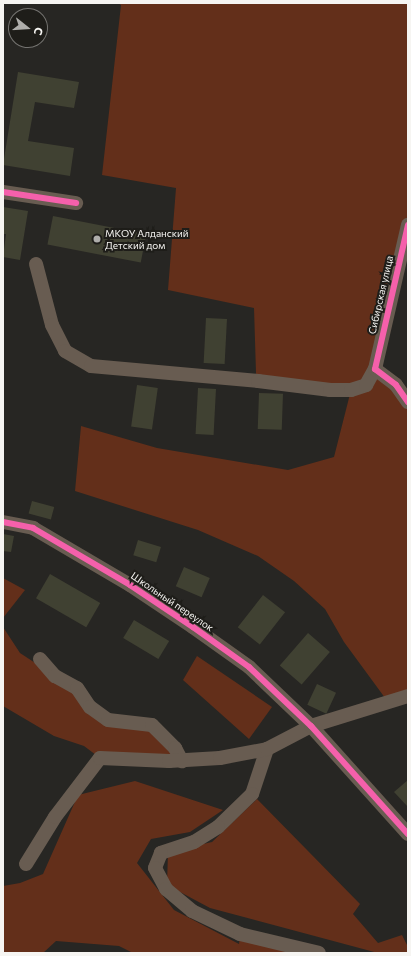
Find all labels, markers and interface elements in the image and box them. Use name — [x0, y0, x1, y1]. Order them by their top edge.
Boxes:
north arrow — [8, 8, 48, 48]
text: С — [32, 26, 46, 37]
place label: МКОУ Алданский Детский дом — [105, 227, 189, 250]
marker: МКОУ Алданский Детский дом — [92, 234, 102, 244]
street label: Сибирская улица — [366, 255, 396, 335]
street label: Школьный переулок — [128, 570, 216, 634]

